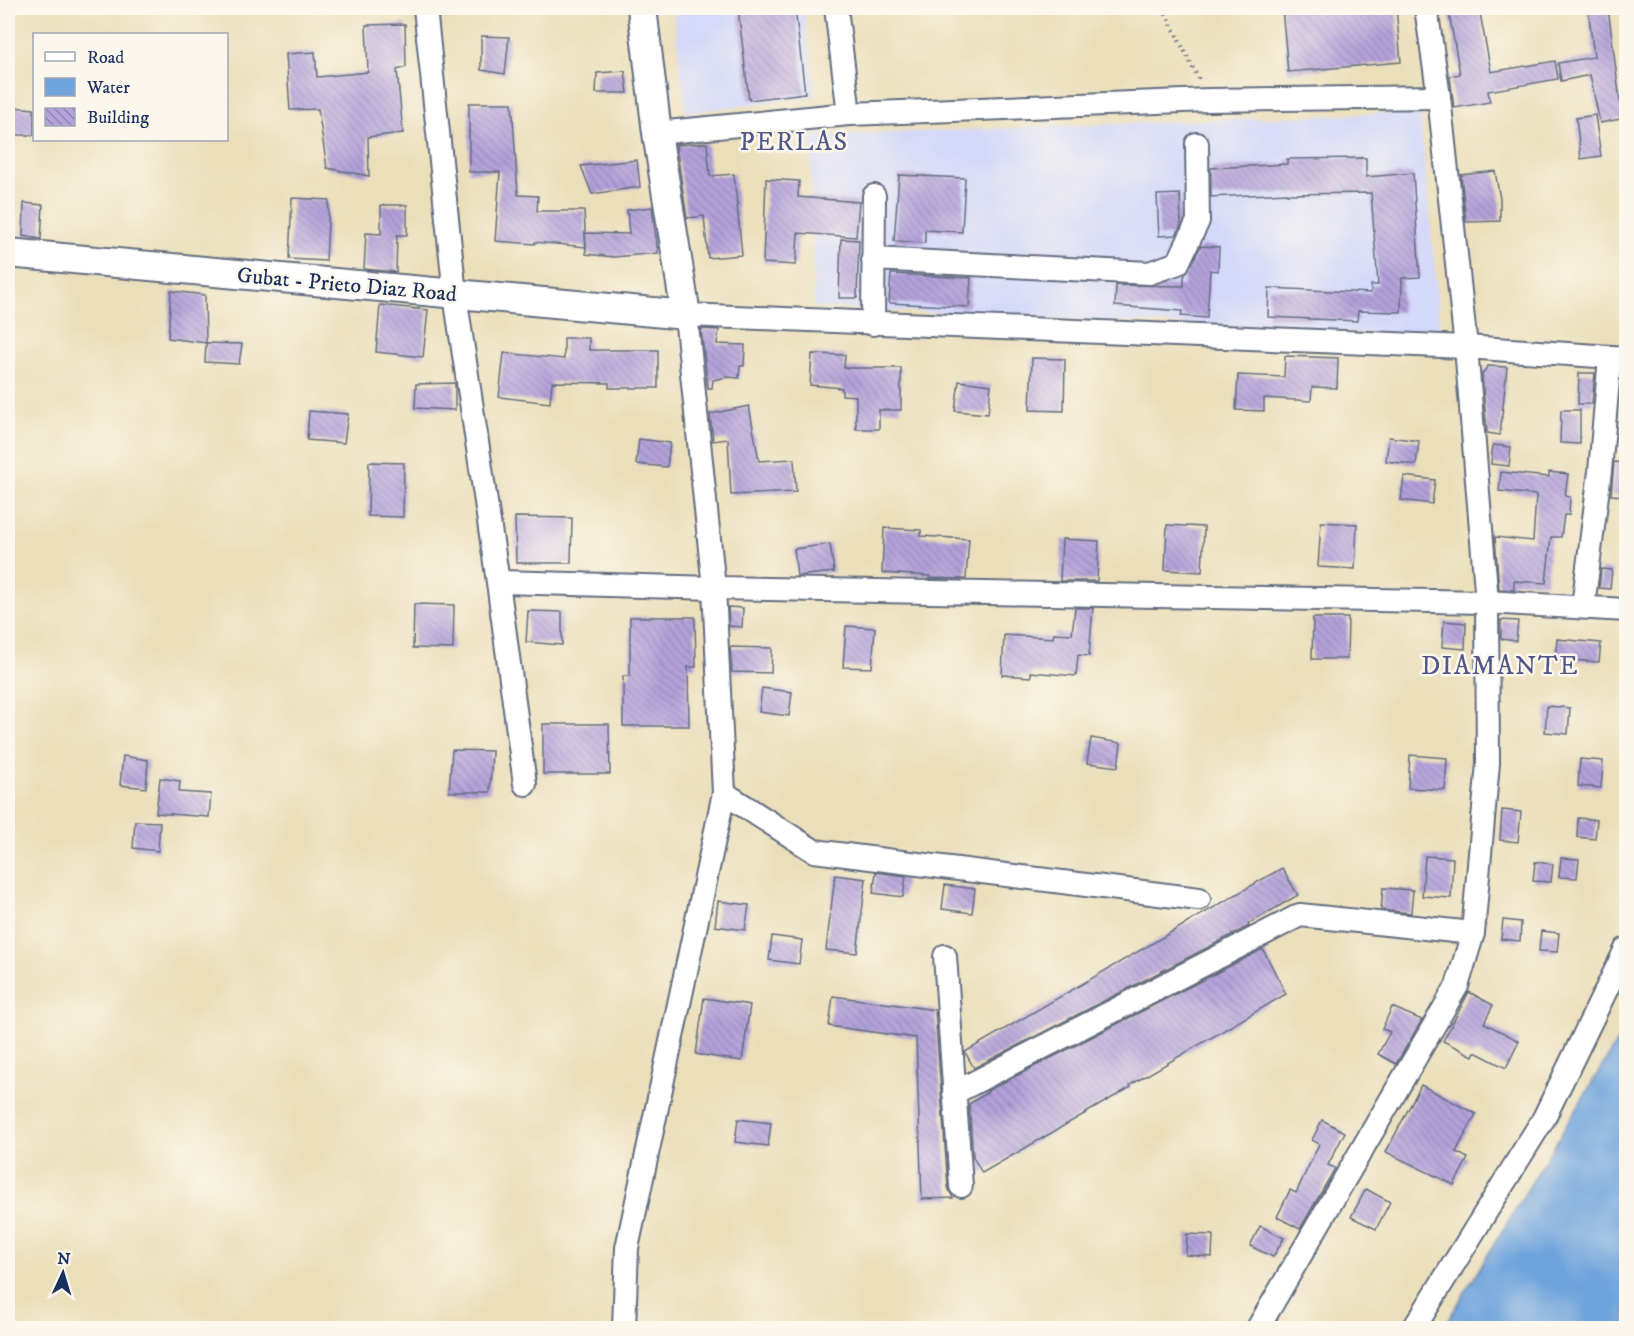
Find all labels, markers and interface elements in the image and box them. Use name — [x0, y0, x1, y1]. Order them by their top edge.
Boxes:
legend — [33, 33, 228, 141]
text: Road — [87, 47, 124, 69]
text: Water — [86, 77, 130, 99]
text: Building — [87, 107, 149, 129]
district label: PERLAS — [739, 126, 849, 159]
street label: Gubat - Prieto Diaz Road — [236, 262, 458, 308]
district label: DIAMANTE — [1421, 650, 1579, 683]
north arrow — [33, 1243, 93, 1303]
text: N — [57, 1249, 71, 1269]

